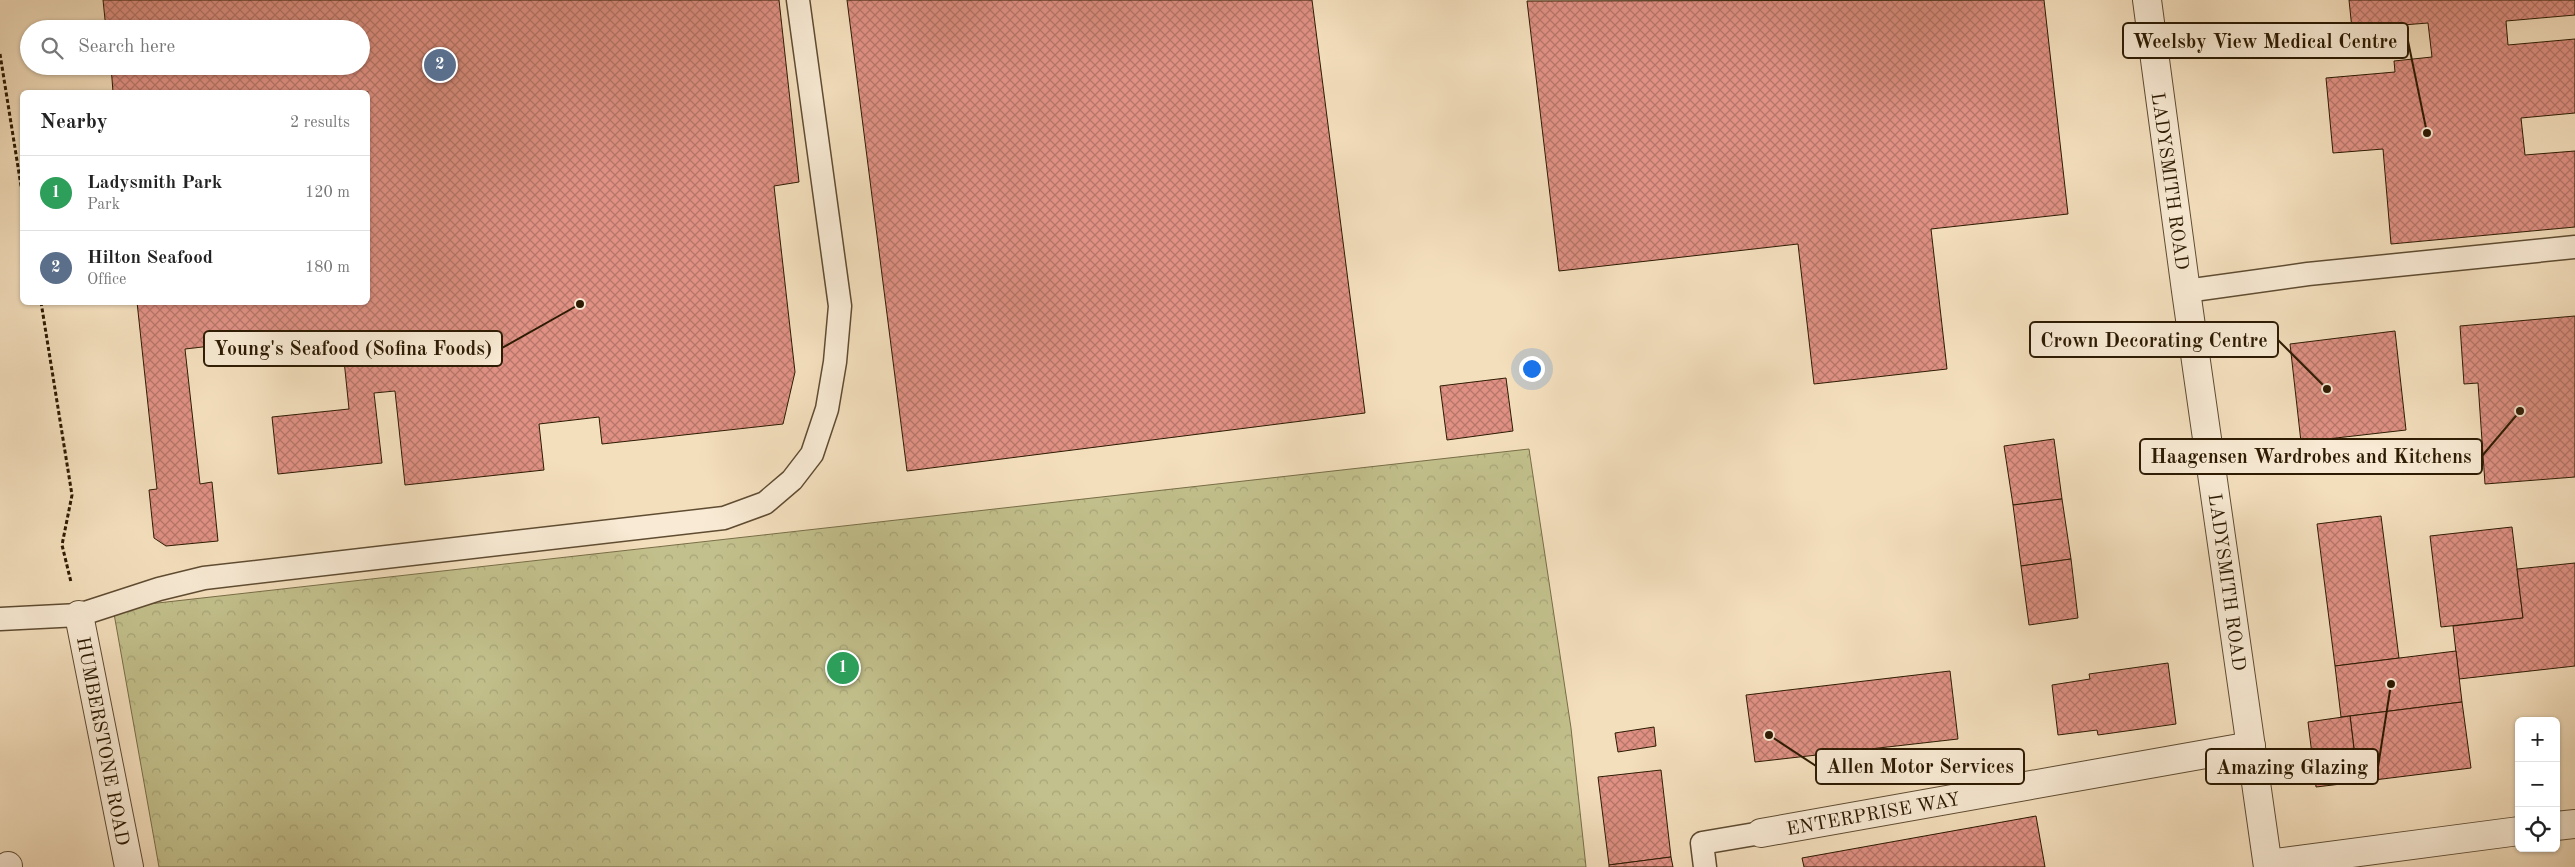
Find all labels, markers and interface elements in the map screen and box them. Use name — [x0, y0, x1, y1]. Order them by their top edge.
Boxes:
search box — [20, 20, 370, 75]
callout: Weelsby View Medical Centre — [2123, 23, 2408, 58]
text: Weelsby View Medical Centre — [2133, 33, 2397, 53]
icon: search — [38, 34, 66, 62]
text: Search here — [78, 38, 175, 57]
pin: 2 — [424, 46, 456, 84]
street label: LADYSMITH ROAD — [2147, 91, 2190, 271]
text: Nearby — [40, 112, 108, 133]
text: 2 results — [290, 115, 350, 131]
text: Ladysmith Park — [87, 174, 222, 193]
text: 1 — [51, 185, 61, 201]
text: 120 m — [305, 185, 350, 201]
text: Park — [87, 197, 120, 213]
text: Hilton Seafood — [87, 249, 213, 268]
text: 2 — [51, 260, 61, 276]
text: 180 m — [305, 260, 350, 276]
text: Office — [87, 272, 126, 288]
callout: Crown Decorating Centre — [2030, 322, 2278, 357]
callout: Young's Seafood (Sofina Foods) — [204, 331, 502, 366]
text: Crown Decorating Centre — [2040, 332, 2268, 352]
text: Young's Seafood (Sofina Foods) — [214, 339, 492, 360]
your location — [1519, 356, 1545, 382]
callout: Haagensen Wardrobes and Kitchens — [2140, 439, 2482, 474]
text: Haagensen Wardrobes and Kitchens — [2150, 448, 2472, 468]
street label: LADYSMITH ROAD — [2204, 492, 2247, 672]
street label: HUMBERSTONE ROAD — [72, 635, 131, 848]
pin: 1 — [827, 649, 859, 687]
map controls — [2515, 717, 2560, 852]
button: + — [2515, 717, 2560, 762]
callout: Allen Motor Services — [1816, 749, 2024, 784]
callout: Amazing Glazing — [2206, 749, 2378, 784]
text: Allen Motor Services — [1826, 758, 2014, 778]
text: Amazing Glazing — [2216, 759, 2368, 779]
button: − — [2515, 762, 2560, 807]
street label: ENTERPRISE WAY — [1785, 791, 1962, 840]
button: locate — [2515, 807, 2560, 852]

